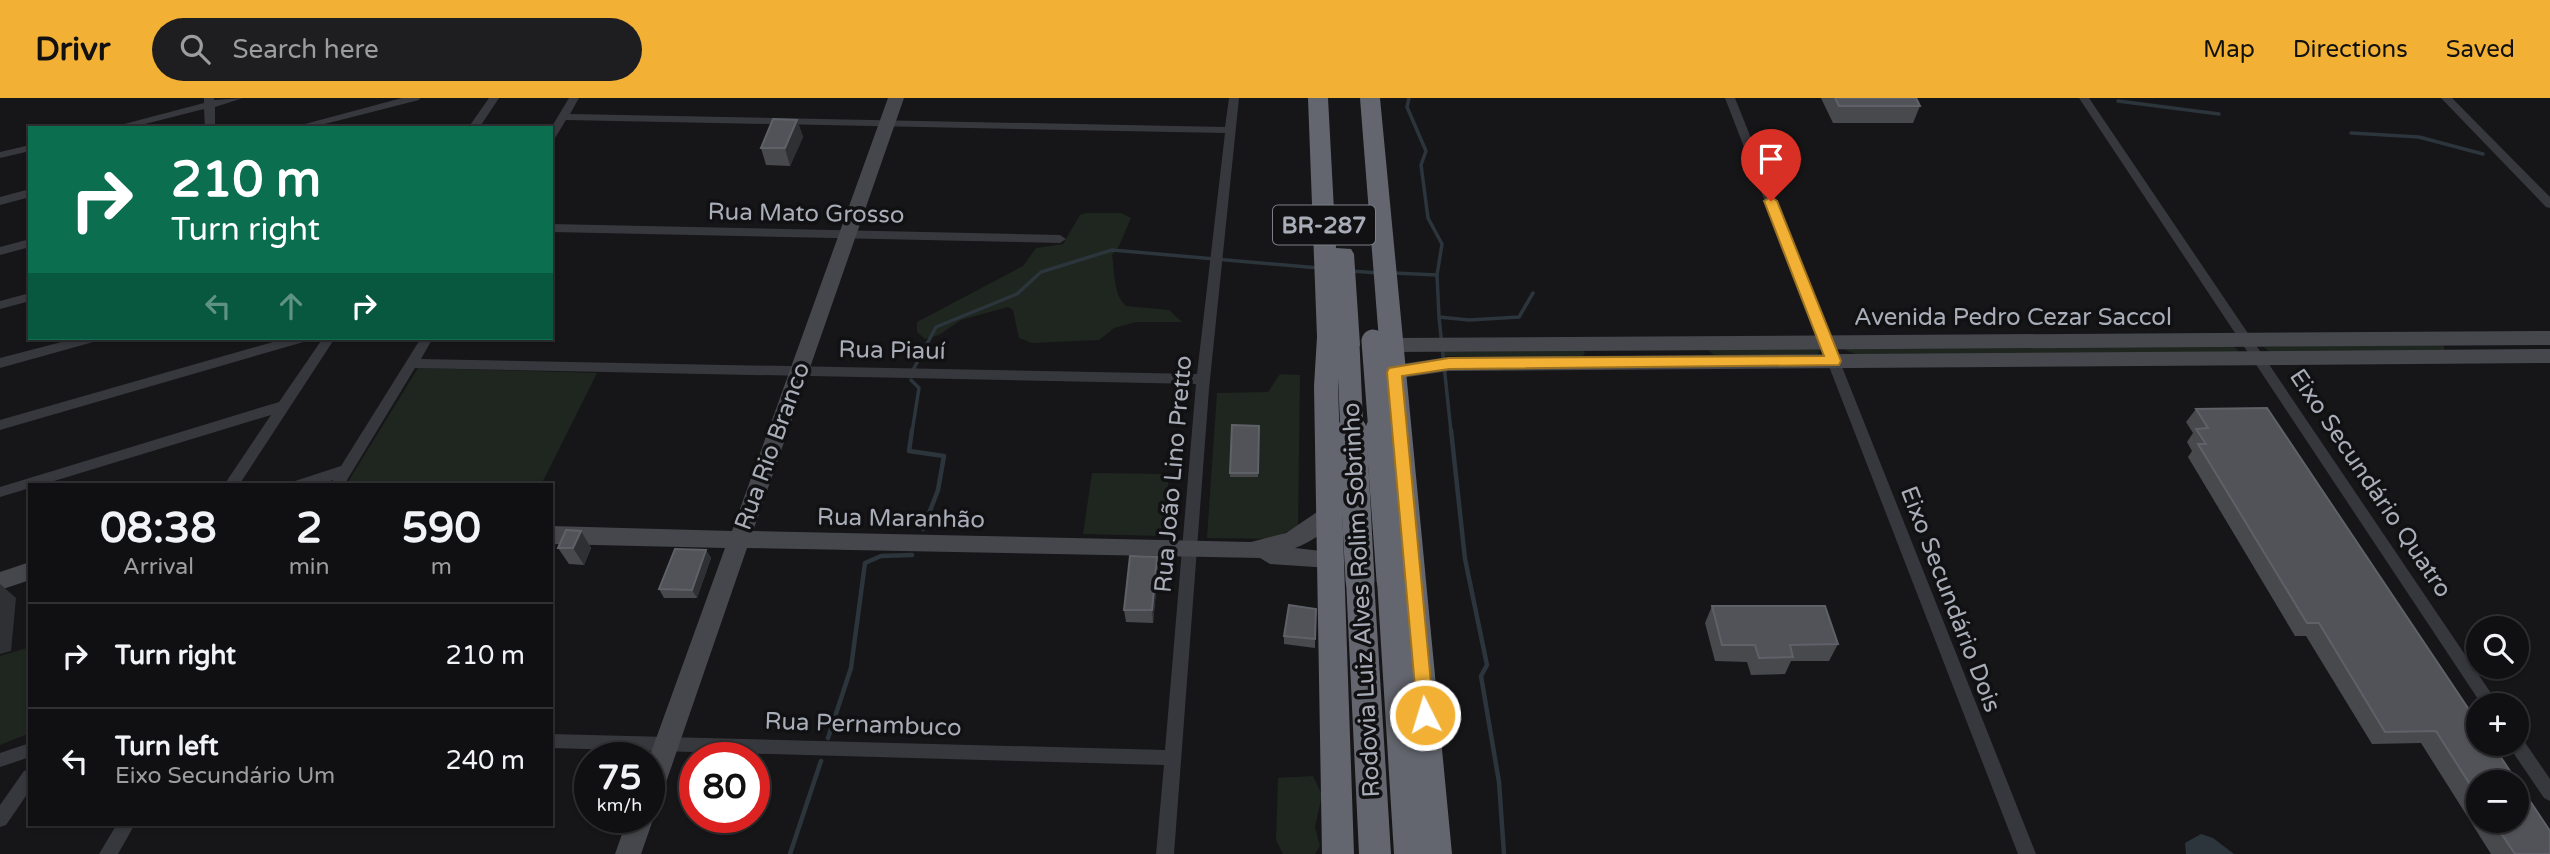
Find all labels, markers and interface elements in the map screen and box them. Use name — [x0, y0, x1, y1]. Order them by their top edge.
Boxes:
search box — [152, 18, 642, 81]
text: Drivr — [35, 30, 110, 69]
icon: search — [176, 30, 214, 68]
text: Search here — [232, 34, 379, 65]
text: Map — [2203, 35, 2255, 64]
text: Directions — [2293, 35, 2408, 64]
text: Saved — [2446, 35, 2515, 64]
pin — [1741, 129, 1801, 201]
icon: arrive — [1752, 140, 1790, 178]
text: 210 m — [171, 151, 321, 210]
icon: right — [56, 154, 147, 245]
street label: Rua Mato Grosso — [707, 197, 905, 230]
road number: BR-287 — [1273, 206, 1375, 244]
text: Turn right — [171, 211, 320, 249]
icon: left — [199, 287, 237, 325]
icon: ahead — [272, 287, 310, 325]
icon: right — [345, 287, 383, 325]
street label: Avenida Pedro Cezar Saccol — [1854, 303, 2172, 332]
street label: Rua Piauí — [838, 335, 946, 366]
street label: Rua João Lino Pretto — [1149, 354, 1198, 594]
street label: Rua Rio Branco — [729, 358, 816, 534]
street label: Eixo Secundário Quatro — [2283, 363, 2458, 603]
street label: Rodovia Luiz Alves Rolim Sobrinho — [1337, 402, 1386, 798]
street label: Eixo Secundário Dois — [1894, 482, 2007, 716]
text: 08:38 — [100, 503, 217, 554]
text: 2 — [296, 503, 322, 554]
text: 590 — [402, 503, 481, 554]
street label: Rua Maranhão — [817, 503, 985, 534]
text: Arrival — [123, 553, 194, 581]
text: min — [289, 553, 330, 581]
text: m — [431, 553, 452, 581]
map controls — [2466, 616, 2529, 833]
button: search — [2466, 616, 2529, 679]
icon: right — [56, 637, 94, 675]
text: Turn right — [115, 640, 236, 671]
text: 210 m — [445, 640, 525, 671]
position arrow — [1388, 678, 1462, 752]
button: + — [2466, 693, 2529, 756]
street label: Rua Pernambuco — [764, 707, 962, 742]
text: Turn left — [115, 731, 218, 762]
icon: left — [56, 742, 94, 780]
speed limit sign: 80 — [679, 742, 770, 833]
text: 240 m — [445, 745, 525, 776]
text: 75 — [598, 757, 641, 799]
text: Eixo Secundário Um — [115, 762, 335, 790]
button: − — [2466, 770, 2529, 833]
text: km/h — [597, 794, 642, 816]

